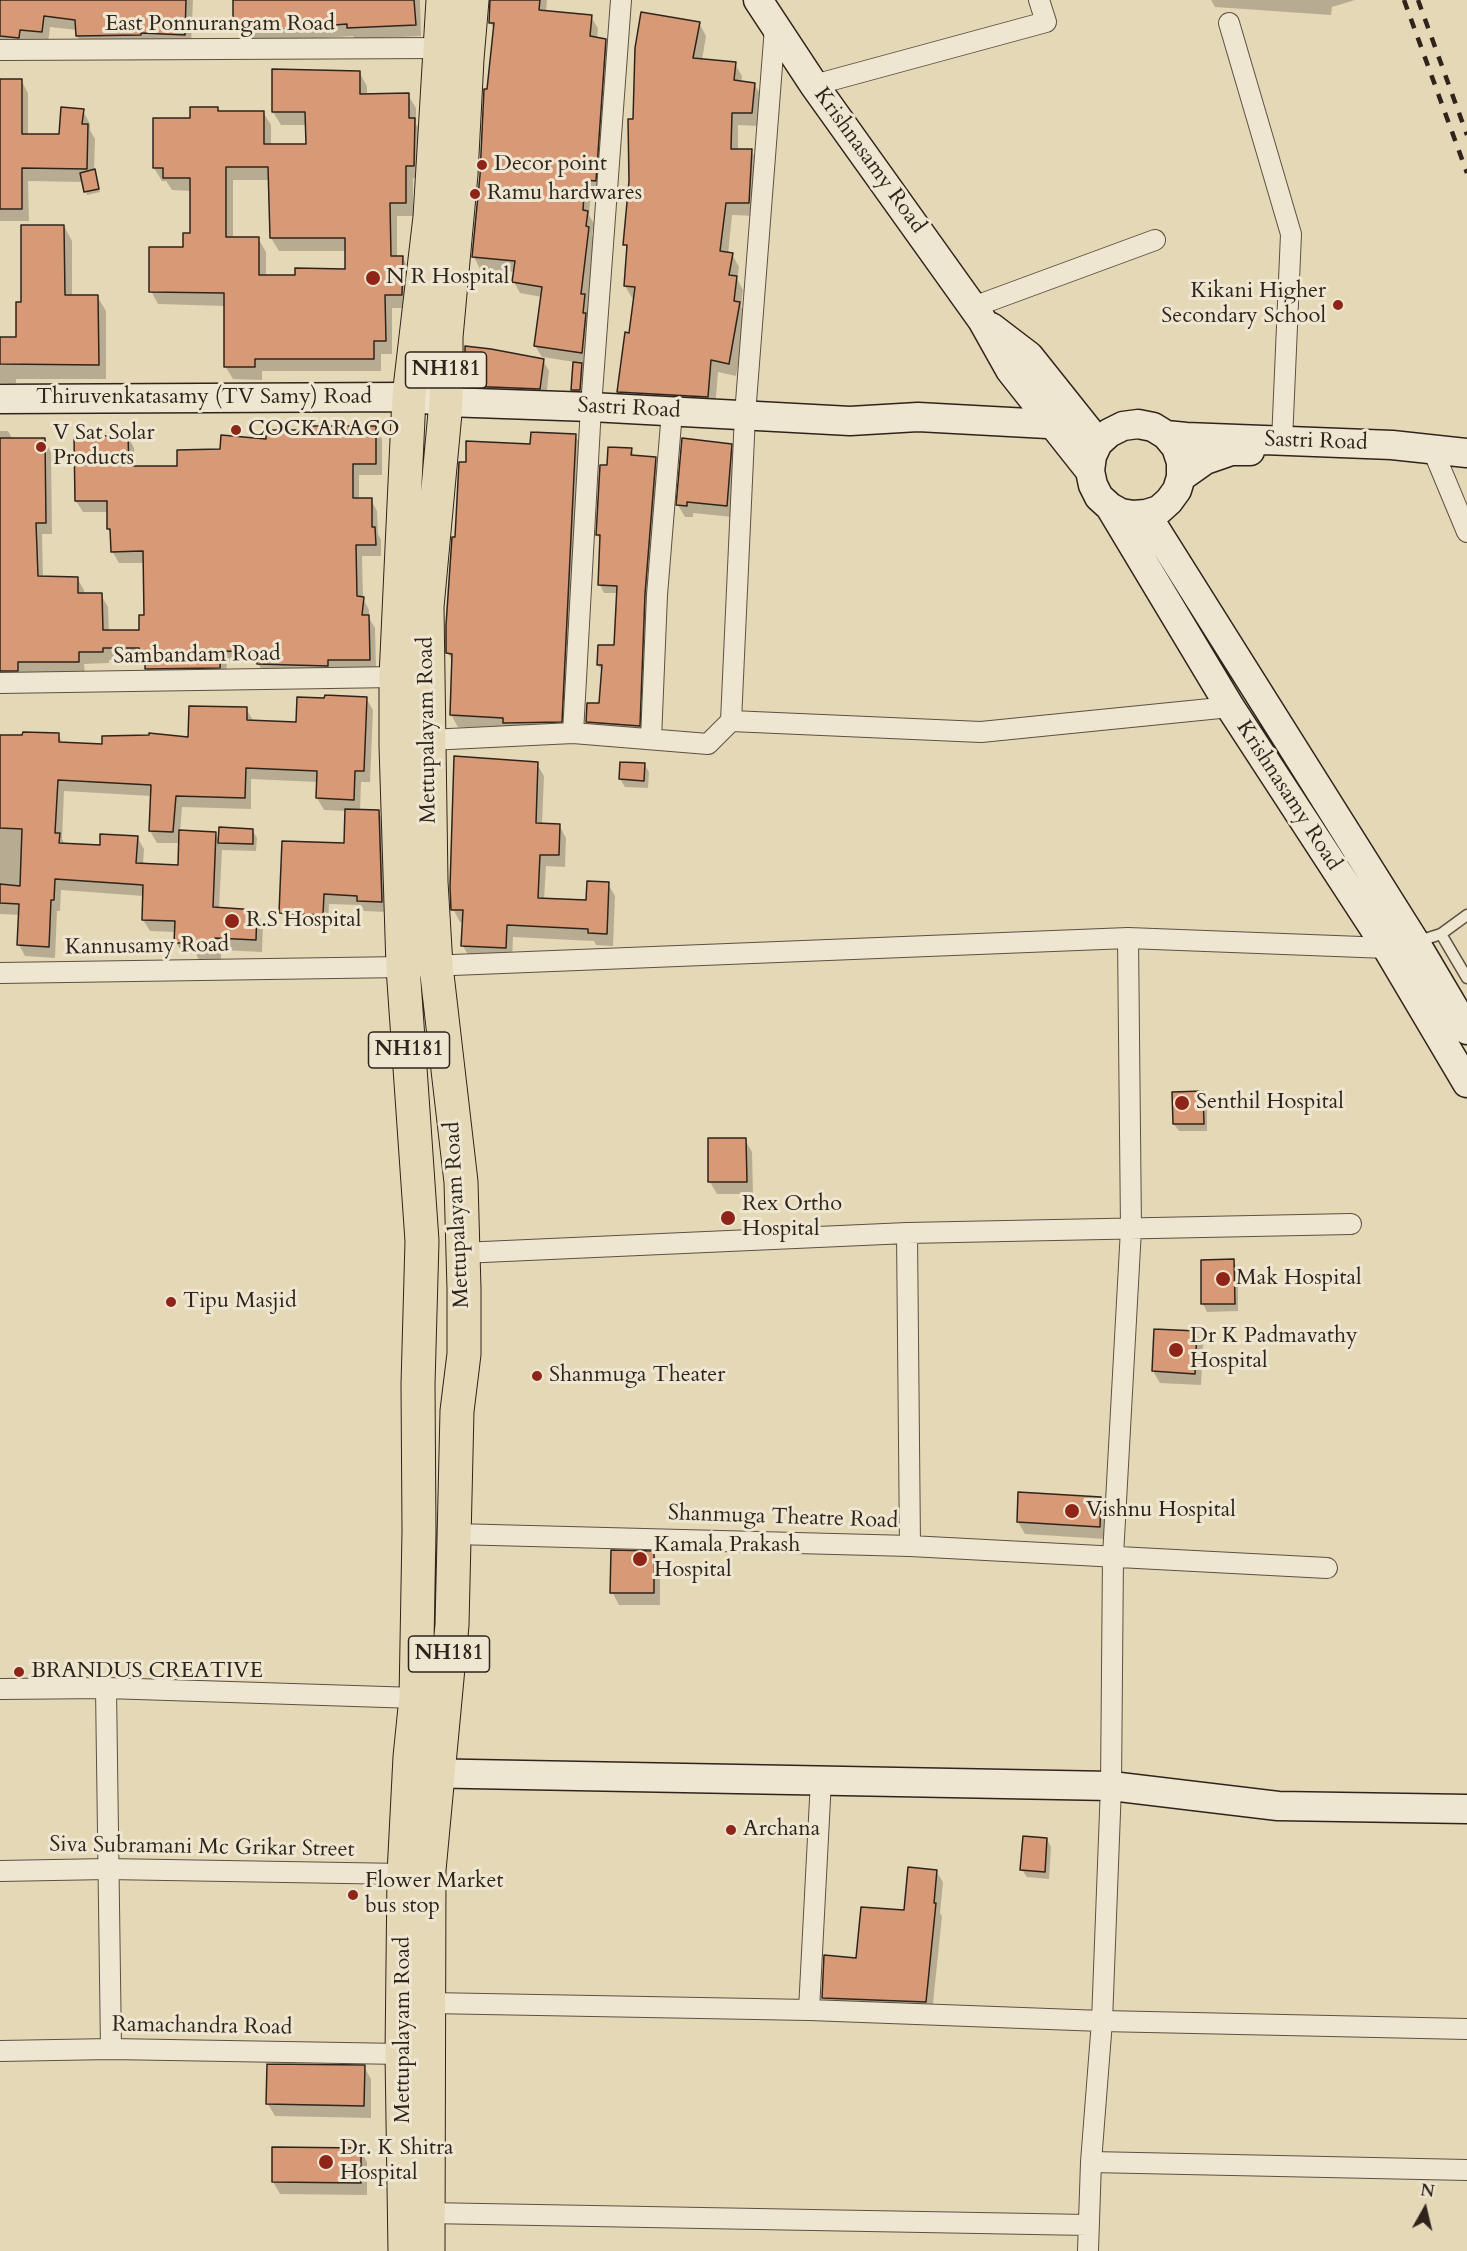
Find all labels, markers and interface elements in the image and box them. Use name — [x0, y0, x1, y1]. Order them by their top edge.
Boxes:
street label: East Ponnurangam Road — [105, 12, 335, 38]
street label: Krishnasamy Road — [807, 83, 931, 239]
place label: Decor point — [494, 152, 607, 178]
marker: Decor point — [475, 158, 489, 172]
place label: Ramu hardwares — [487, 181, 642, 207]
marker: Ramu hardwares — [468, 187, 482, 201]
place label: N R Hospital — [386, 265, 509, 291]
marker: N R Hospital — [364, 269, 382, 287]
place label: Kikani Higher Secondary School — [1161, 279, 1326, 330]
marker: Kikani Higher Secondary School — [1331, 298, 1345, 312]
road number: NH181 — [406, 352, 486, 388]
street label: Thiruvenkatasamy (TV Samy) Road — [36, 385, 372, 411]
street label: Sastri Road — [577, 393, 681, 425]
place label: COCKARACO — [248, 417, 399, 443]
place label: V Sat Solar Products — [53, 421, 155, 472]
marker: COCKARACO — [229, 423, 243, 437]
street label: Sastri Road — [1264, 427, 1368, 457]
marker: V Sat Solar Products — [34, 440, 48, 454]
street label: Mettupalayam Road — [413, 636, 443, 824]
street label: Sambandam Road — [113, 641, 281, 671]
street label: Krishnasamy Road — [1230, 716, 1346, 876]
place label: R.S Hospital — [246, 908, 361, 934]
marker: R.S Hospital — [223, 912, 241, 930]
street label: Kannusamy Road — [65, 932, 229, 962]
road number: NH181 — [368, 1032, 450, 1068]
place label: Senthil Hospital — [1196, 1090, 1344, 1116]
marker: Senthil Hospital — [1173, 1094, 1191, 1112]
street label: Mettupalayam Road — [440, 1121, 476, 1309]
place label: Rex Ortho Hospital — [742, 1192, 842, 1244]
marker: Rex Ortho Hospital — [719, 1209, 737, 1227]
place label: Mak Hospital — [1236, 1266, 1362, 1292]
marker: Mak Hospital — [1214, 1270, 1232, 1288]
place label: Tipu Masjid — [183, 1289, 297, 1315]
marker: Tipu Masjid — [164, 1295, 178, 1309]
place label: Dr K Padmavathy Hospital — [1190, 1324, 1358, 1376]
marker: Dr K Padmavathy Hospital — [1167, 1341, 1185, 1359]
place label: Shanmuga Theater — [549, 1363, 725, 1389]
marker: Shanmuga Theater — [530, 1369, 544, 1383]
place label: Vishnu Hospital — [1086, 1498, 1236, 1524]
street label: Shanmuga Theatre Road — [667, 1501, 899, 1535]
marker: Vishnu Hospital — [1063, 1502, 1081, 1520]
place label: Kamala Prakash Hospital — [654, 1533, 800, 1585]
marker: Kamala Prakash Hospital — [631, 1550, 649, 1568]
road number: NH181 — [408, 1636, 490, 1672]
place label: BRANDUS CREATIVE — [31, 1659, 263, 1685]
marker: BRANDUS CREATIVE — [12, 1665, 26, 1679]
place label: Archana — [743, 1817, 820, 1843]
marker: Archana — [724, 1823, 738, 1837]
street label: Siva Subramani Mc Grikar Street — [49, 1832, 355, 1864]
place label: Flower Market bus stop — [365, 1869, 504, 1921]
marker: Flower Market bus stop — [346, 1888, 360, 1902]
street label: Mettupalayam Road — [391, 1936, 417, 2124]
street label: Ramachandra Road — [112, 2012, 292, 2042]
place label: Dr. K Shitra Hospital — [340, 2136, 453, 2188]
marker: Dr. K Shitra Hospital — [317, 2153, 335, 2171]
north arrow — [1395, 2179, 1455, 2239]
text: N — [1419, 2179, 1436, 2203]

